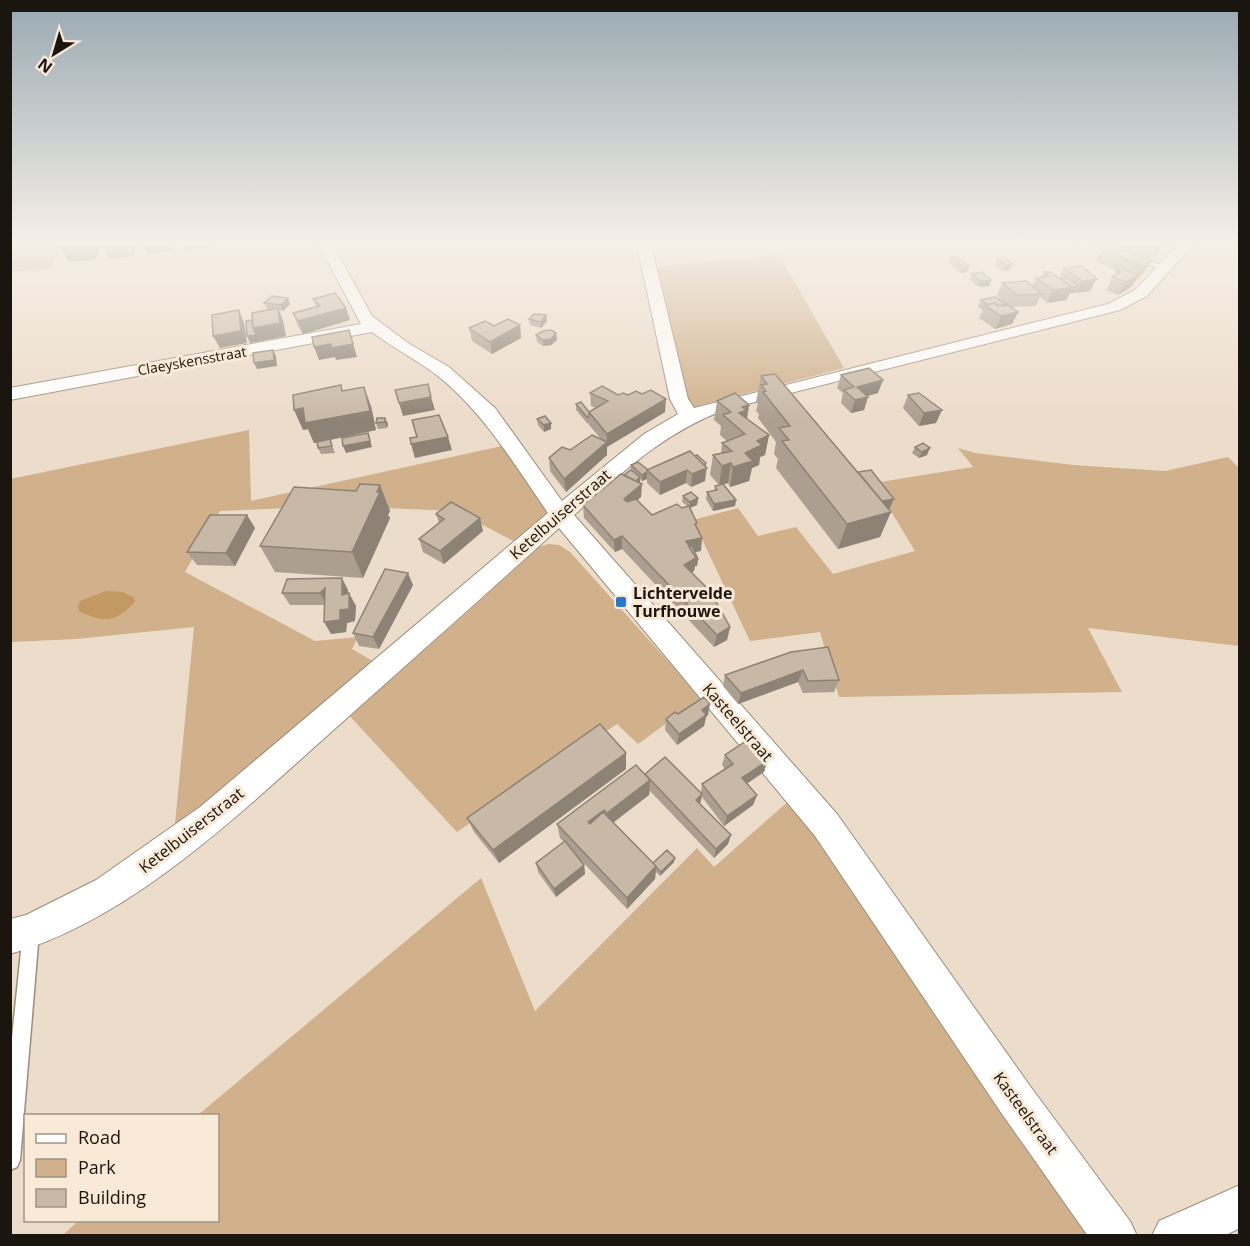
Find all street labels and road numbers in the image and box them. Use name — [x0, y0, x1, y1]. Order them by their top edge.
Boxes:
street label: Claeyskensstraat — [136, 342, 248, 379]
street label: Ketelbuiserstraat — [505, 464, 616, 564]
street label: Kasteelstraat — [698, 678, 778, 766]
street label: Ketelbuiserstraat — [134, 782, 248, 878]
street label: Kasteelstraat — [988, 1067, 1064, 1159]

